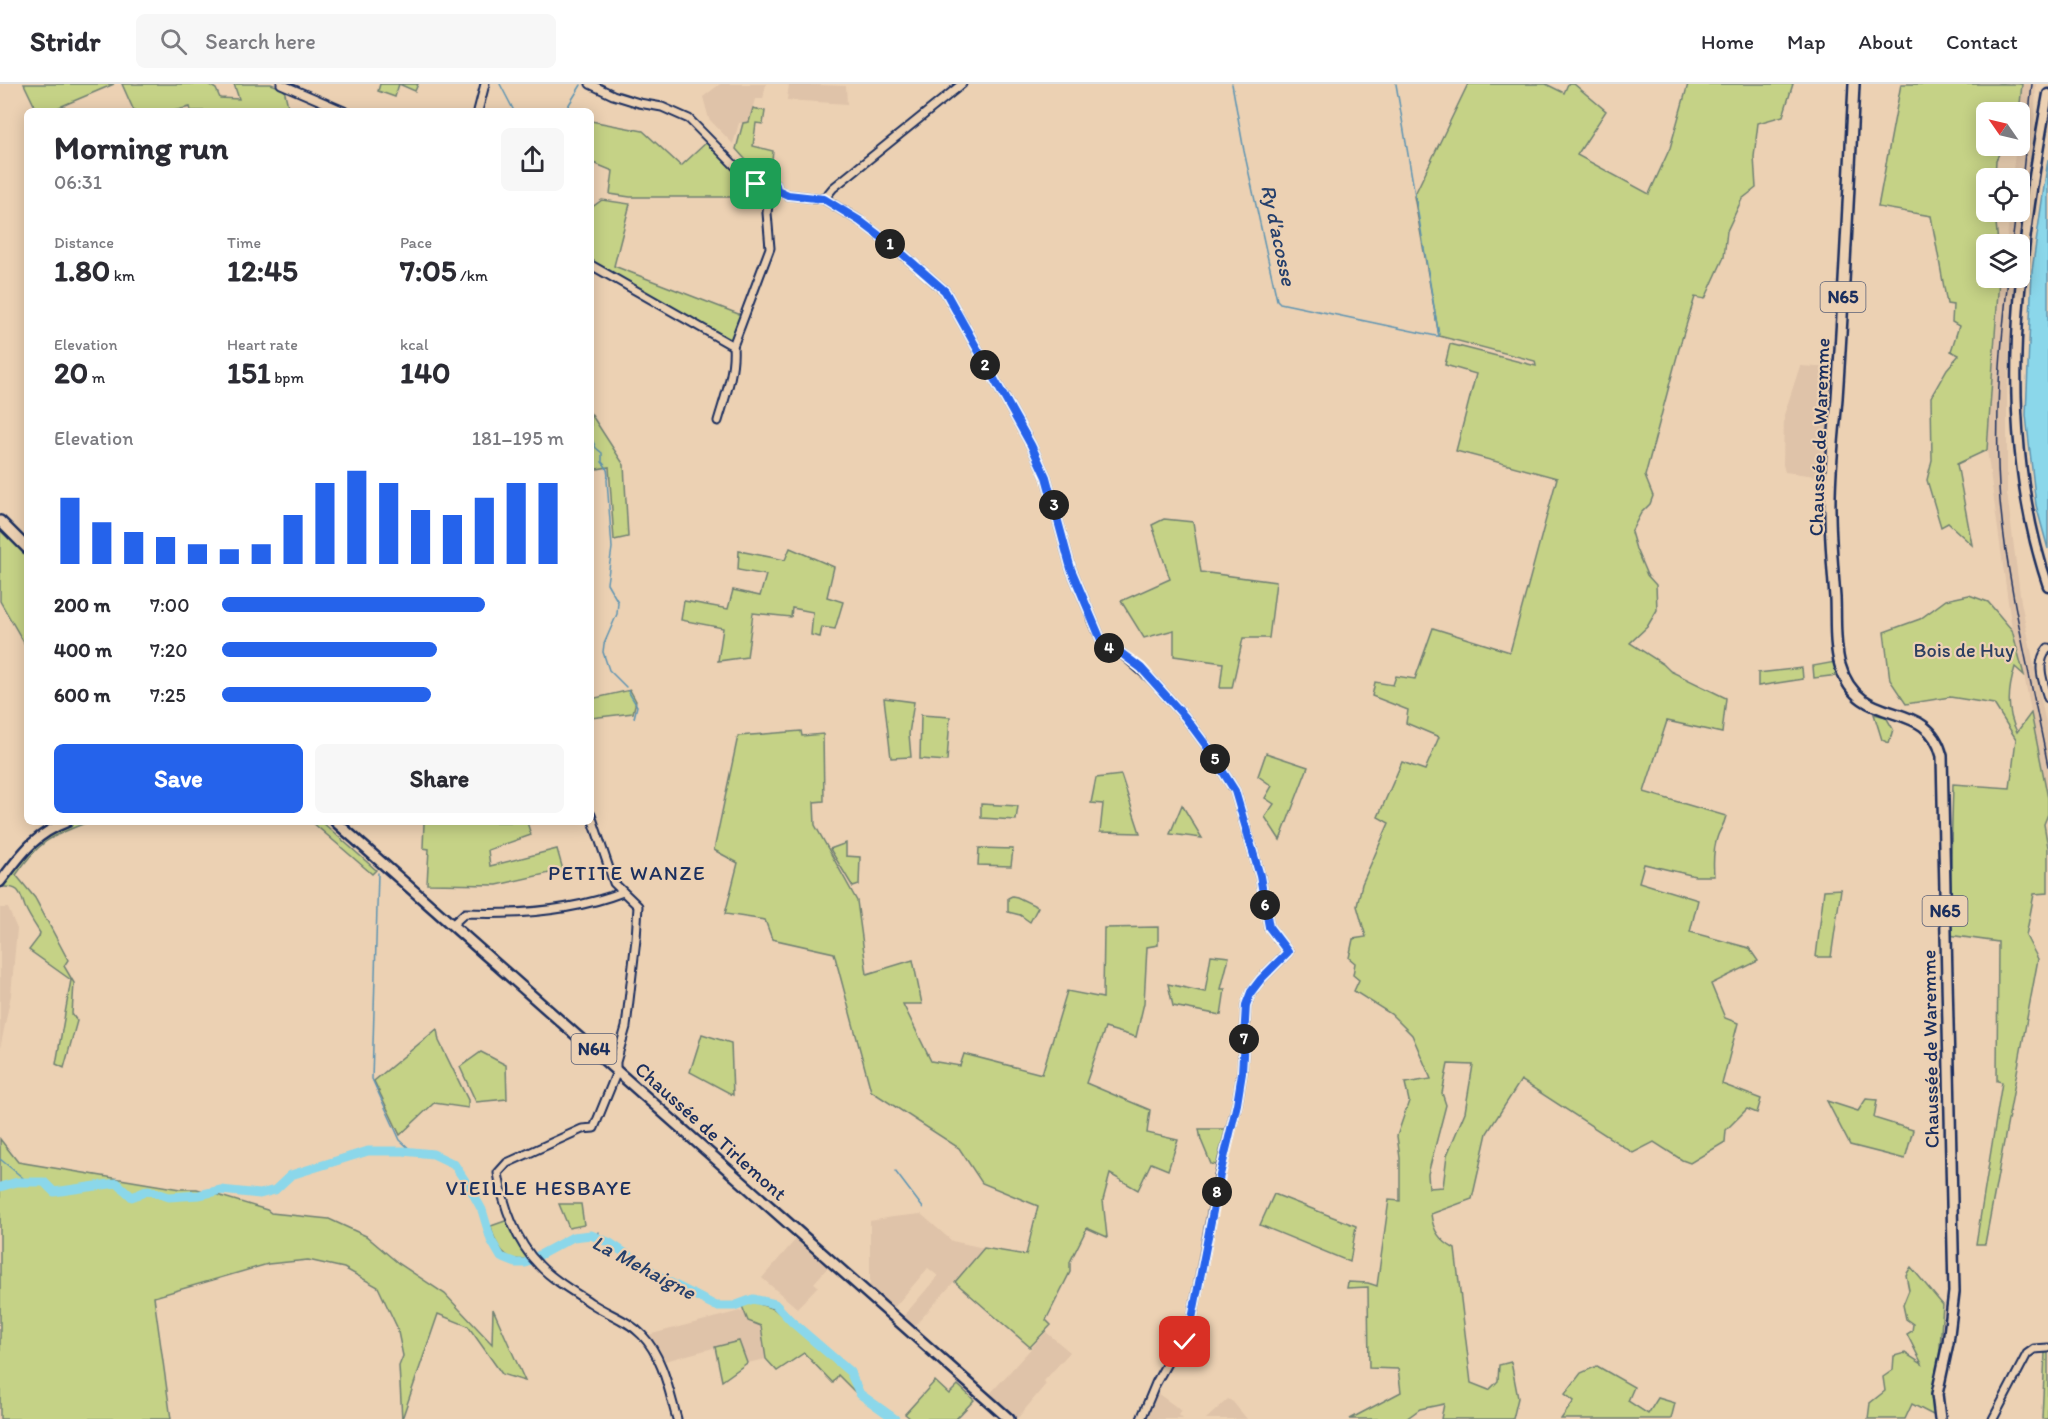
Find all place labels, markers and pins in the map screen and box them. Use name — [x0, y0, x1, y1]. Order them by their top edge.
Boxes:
pin — [730, 158, 781, 209]
pin: 1 — [875, 229, 905, 259]
pin: 2 — [970, 350, 1000, 380]
pin: 3 — [1039, 490, 1069, 520]
pin: 4 — [1094, 633, 1124, 663]
pin: 5 — [1200, 744, 1230, 774]
pin: 6 — [1250, 890, 1280, 920]
pin: 7 — [1229, 1024, 1259, 1054]
pin: 8 — [1202, 1177, 1232, 1207]
pin — [1159, 1316, 1210, 1367]

